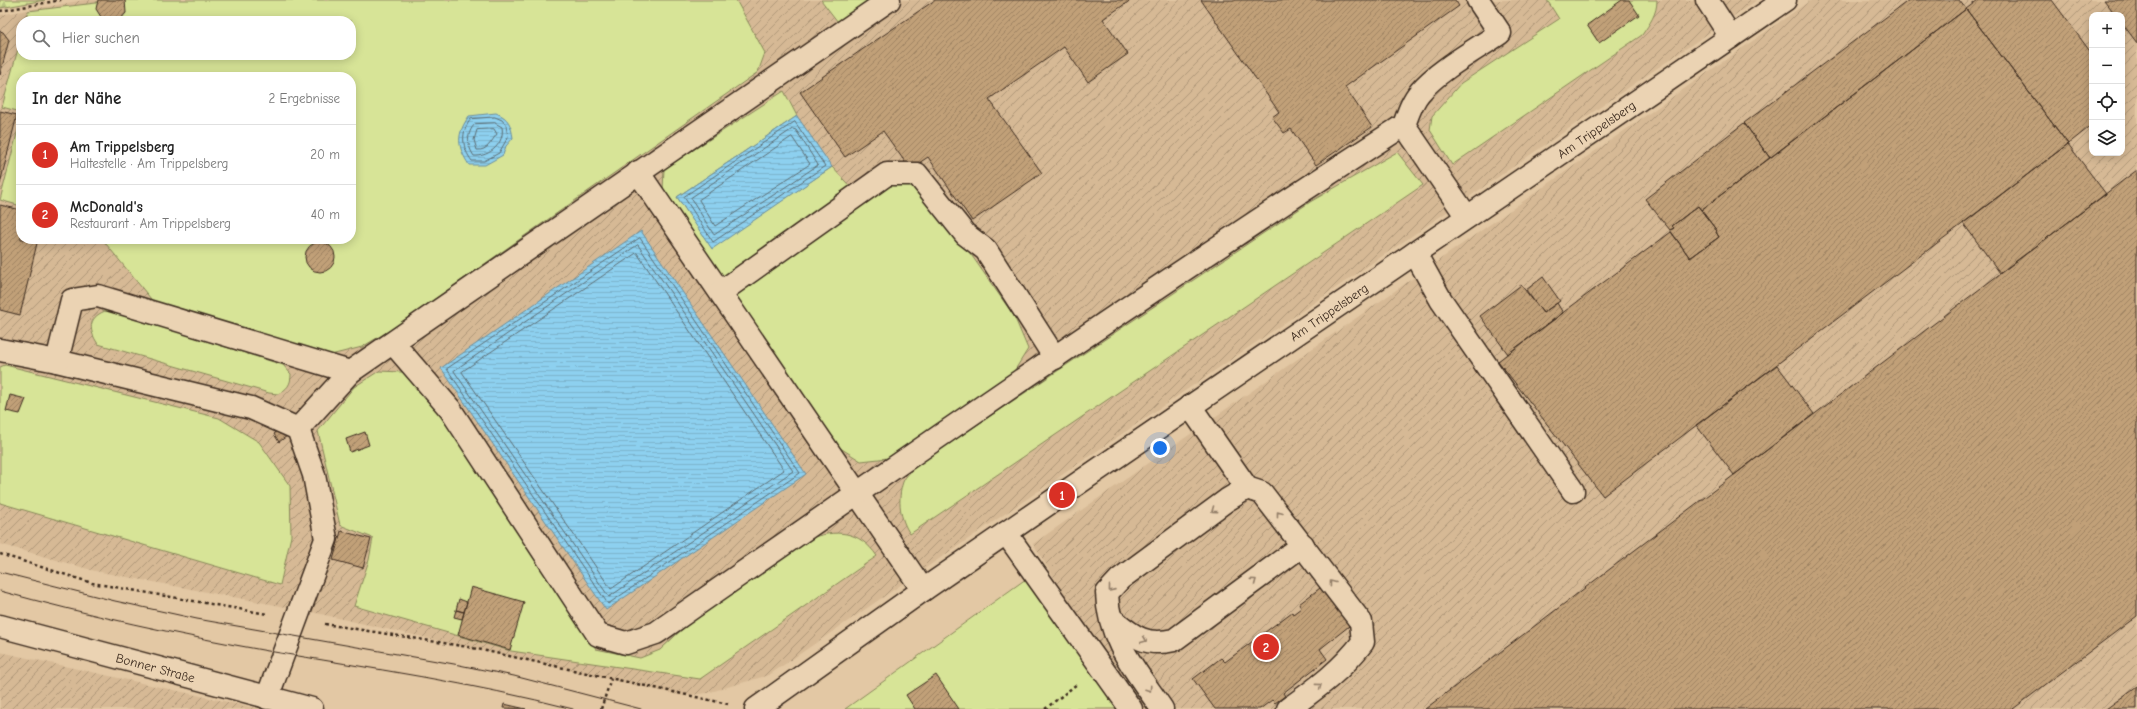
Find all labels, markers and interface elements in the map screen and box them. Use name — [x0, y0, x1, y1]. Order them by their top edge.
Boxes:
map controls — [2089, 12, 2125, 156]
button: + — [2089, 12, 2125, 48]
search box — [16, 16, 356, 60]
icon: search — [30, 27, 52, 49]
text: Hier suchen — [62, 29, 140, 47]
button: − — [2089, 48, 2125, 84]
button: locate — [2089, 84, 2125, 120]
text: In der Nähe — [32, 89, 121, 108]
text: 2 Ergebnisse — [268, 91, 340, 106]
street label: Am Trippelsberg — [1555, 97, 1638, 161]
button: layers — [2089, 120, 2125, 156]
text: Am Trippelsberg — [70, 138, 175, 156]
text: 1 — [42, 147, 48, 162]
text: 20 m — [310, 147, 340, 162]
text: Haltestelle · Am Trippelsberg — [70, 156, 229, 171]
text: McDonald's — [70, 198, 143, 216]
text: 2 — [42, 207, 48, 222]
text: 40 m — [311, 207, 340, 222]
text: Restaurant · Am Trippelsberg — [70, 216, 231, 231]
street label: Am Trippelsberg — [1287, 280, 1371, 344]
your location — [1150, 438, 1170, 458]
pin: 1 — [1049, 480, 1075, 510]
one-way arrow — [1211, 505, 1218, 513]
one-way arrow — [1277, 512, 1284, 519]
one-way arrow — [1249, 579, 1256, 586]
one-way arrow — [1330, 581, 1337, 588]
one-way arrow — [1109, 584, 1116, 592]
pin: 2 — [1253, 632, 1279, 662]
one-way arrow — [1140, 635, 1148, 643]
street label: Bonner Straße — [114, 650, 197, 686]
one-way arrow — [1315, 684, 1322, 691]
one-way arrow — [1144, 685, 1151, 692]

